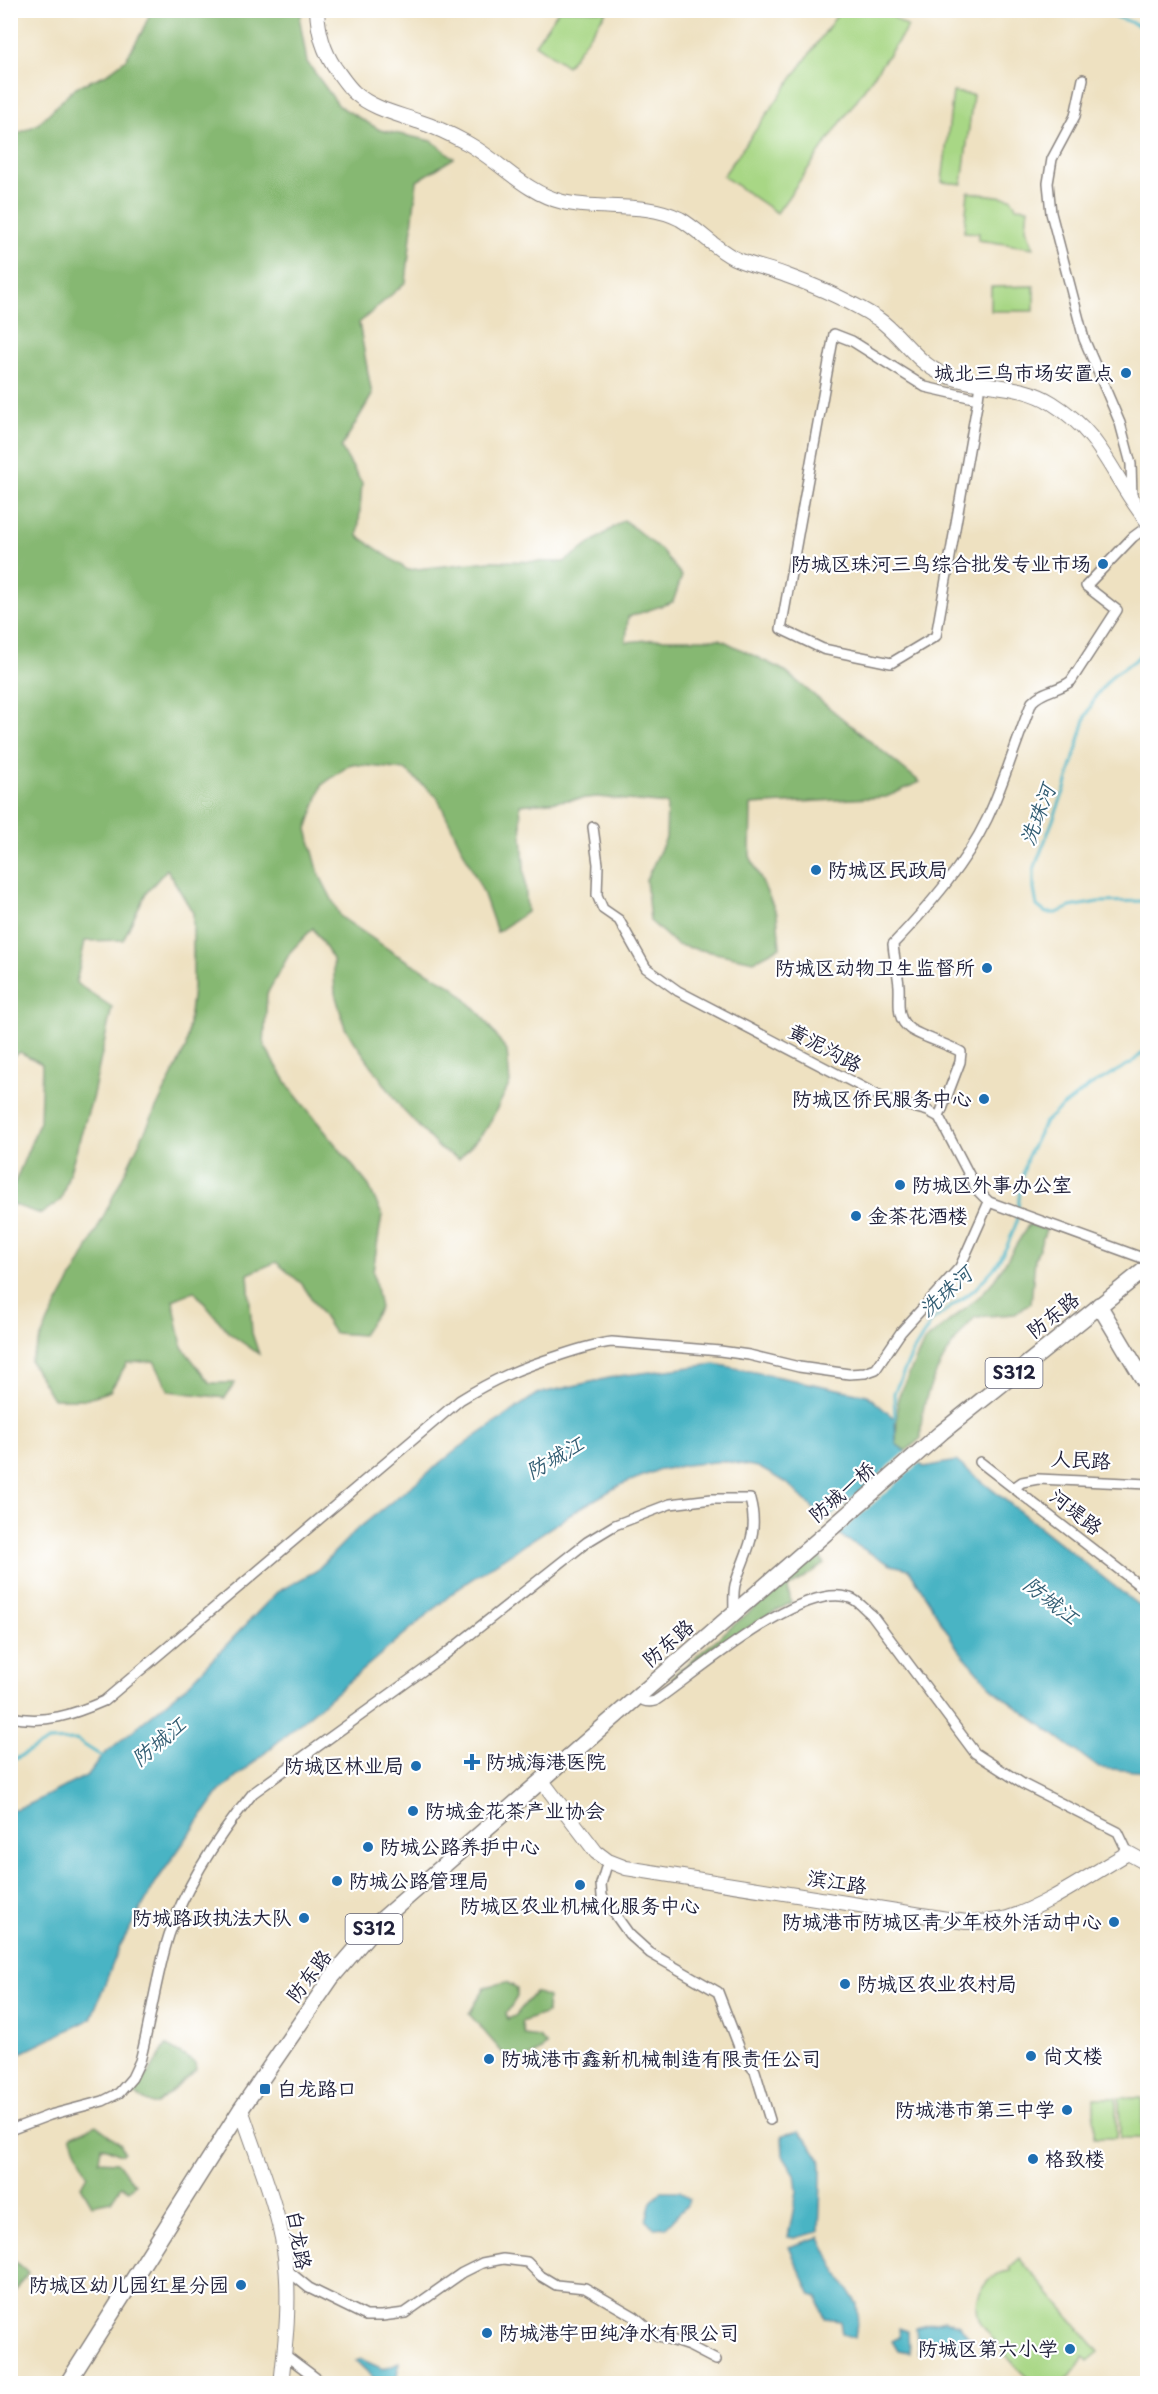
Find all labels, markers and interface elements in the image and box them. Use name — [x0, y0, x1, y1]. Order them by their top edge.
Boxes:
place label: 城北三鸟市场安置点 — [934, 357, 1114, 387]
marker: 城北三鸟市场安置点 — [1119, 366, 1133, 380]
place label: 防城区珠河三鸟综合批发专业市场 — [791, 548, 1091, 578]
marker: 防城区珠河三鸟综合批发专业市场 — [1096, 557, 1110, 571]
water label: 洗珠河 — [1010, 776, 1063, 849]
place label: 防城区民政局 — [828, 854, 948, 884]
marker: 防城区民政局 — [809, 863, 823, 877]
place label: 防城区动物卫生监督所 — [775, 952, 975, 982]
marker: 防城区动物卫生监督所 — [980, 961, 994, 975]
street label: 黄泥沟路 — [783, 1015, 869, 1080]
place label: 防城区侨民服务中心 — [792, 1083, 972, 1113]
marker: 防城区侨民服务中心 — [977, 1092, 991, 1106]
place label: 防城区外事办公室 — [912, 1169, 1072, 1199]
marker: 防城区外事办公室 — [893, 1178, 907, 1192]
place label: 金茶花酒楼 — [868, 1200, 968, 1230]
marker: 金茶花酒楼 — [849, 1209, 863, 1223]
water label: 洗珠河 — [911, 1256, 981, 1323]
street label: 防东路 — [1020, 1283, 1086, 1345]
road number: S312 — [986, 1358, 1042, 1388]
water label: 防城江 — [519, 1426, 590, 1486]
street label: 人民路 — [1050, 1442, 1113, 1476]
street label: 防城一桥 — [801, 1454, 881, 1529]
street label: 河堤路 — [1044, 1481, 1110, 1542]
water label: 防城江 — [1018, 1567, 1088, 1632]
street label: 防东路 — [635, 1611, 701, 1673]
water label: 防城江 — [123, 1707, 193, 1773]
place label: 防城海港医院 — [486, 1746, 606, 1776]
place label: 防城区林业局 — [284, 1750, 404, 1780]
marker: 防城海港医院 — [463, 1753, 481, 1771]
marker: 防城区林业局 — [409, 1759, 423, 1773]
place label: 防城金花茶产业协会 — [425, 1795, 605, 1825]
marker: 防城金花茶产业协会 — [406, 1804, 420, 1818]
place label: 防城公路养护中心 — [380, 1831, 540, 1861]
marker: 防城公路养护中心 — [361, 1840, 375, 1854]
street label: 滨江路 — [805, 1862, 870, 1901]
place label: 防城公路管理局 — [349, 1865, 489, 1895]
marker: 防城公路管理局 — [330, 1874, 344, 1888]
marker: 防城区农业机械化服务中心 — [573, 1878, 587, 1892]
place label: 防城区农业机械化服务中心 — [460, 1890, 700, 1920]
place label: 防城路政执法大队 — [132, 1902, 292, 1932]
place label: 防城港市防城区青少年校外活动中心 — [782, 1906, 1102, 1936]
marker: 防城路政执法大队 — [297, 1911, 311, 1925]
road number: S312 — [346, 1914, 403, 1944]
marker: 防城港市防城区青少年校外活动中心 — [1107, 1915, 1121, 1929]
street label: 防东路 — [278, 1942, 339, 2008]
place label: 防城区农业农村局 — [857, 1968, 1017, 1998]
marker: 防城区农业农村局 — [838, 1977, 852, 1991]
place label: 尚文楼 — [1043, 2040, 1103, 2070]
place label: 防城港市鑫新机械制造有限责任公司 — [501, 2043, 821, 2073]
marker: 尚文楼 — [1024, 2049, 1038, 2063]
marker: 防城港市鑫新机械制造有限责任公司 — [482, 2052, 496, 2066]
place label: 白龙路口 — [277, 2073, 357, 2103]
marker: 白龙路口 — [258, 2082, 272, 2096]
place label: 防城港市第三中学 — [895, 2094, 1055, 2124]
marker: 防城港市第三中学 — [1060, 2103, 1074, 2117]
place label: 格致楼 — [1045, 2143, 1105, 2173]
marker: 格致楼 — [1026, 2152, 1040, 2166]
street label: 白龙路 — [280, 2208, 320, 2273]
place label: 防城区幼儿园红星分园 — [29, 2269, 229, 2299]
marker: 防城区幼儿园红星分园 — [234, 2278, 248, 2292]
place label: 防城港宇田纯净水有限公司 — [499, 2317, 739, 2347]
marker: 防城港宇田纯净水有限公司 — [480, 2326, 494, 2340]
place label: 防城区第六小学 — [918, 2333, 1058, 2363]
marker: 防城区第六小学 — [1063, 2342, 1077, 2356]

